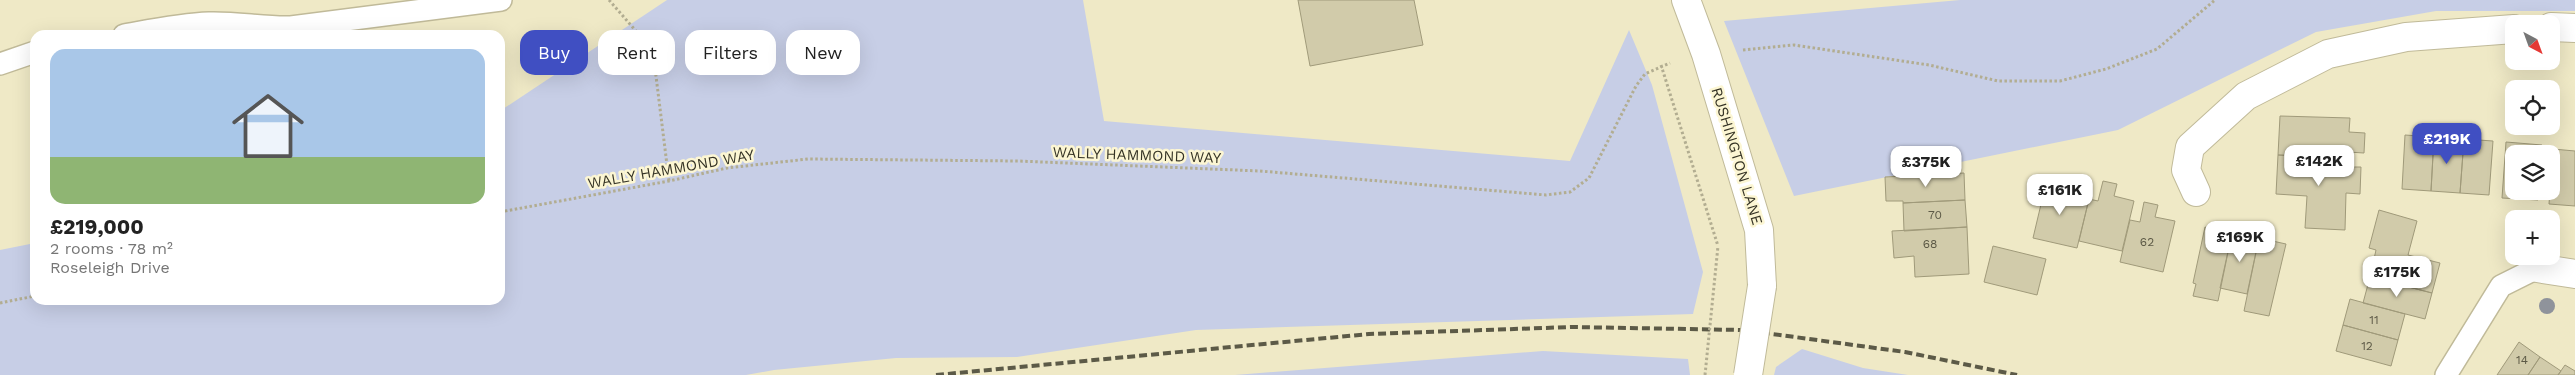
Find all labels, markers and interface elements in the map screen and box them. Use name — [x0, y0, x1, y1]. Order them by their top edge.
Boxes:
north arrow — [2505, 15, 2560, 70]
map controls — [2505, 15, 2560, 265]
chip: Buy — [520, 30, 588, 75]
chip: Rent — [598, 30, 675, 75]
chip: Filters — [685, 30, 776, 75]
chip: New — [786, 30, 860, 75]
button: locate — [2505, 80, 2560, 135]
icon: home — [223, 81, 313, 171]
street label: RUSHINGTON LANE — [1708, 85, 1766, 227]
pin: £219K — [2412, 122, 2482, 165]
text: £219K — [2423, 129, 2471, 148]
street label: WALLY HAMMOND WAY — [1052, 143, 1222, 167]
pin: £142K — [2284, 144, 2354, 187]
street label: WALLY HAMMOND WAY — [586, 145, 756, 193]
button: layers — [2505, 145, 2560, 200]
pin: £375K — [1891, 146, 1961, 188]
text: £142K — [2295, 151, 2343, 170]
text: £375K — [1902, 152, 1950, 171]
pin: £161K — [2025, 174, 2095, 216]
text: £161K — [2038, 180, 2082, 199]
house number: 70 — [1928, 208, 1942, 222]
button: + — [2505, 210, 2560, 265]
text: £219,000 — [50, 214, 144, 239]
pin: £169K — [2205, 220, 2275, 263]
text: £169K — [2216, 227, 2264, 246]
house number: 62 — [2140, 235, 2154, 249]
house number: 68 — [1923, 237, 1937, 251]
text: 2 rooms · 78 m² — [50, 239, 173, 258]
pin: £175K — [2362, 256, 2432, 298]
text: Roseleigh Drive — [50, 258, 170, 277]
text: £175K — [2374, 262, 2420, 281]
house number: 11 — [2369, 313, 2379, 327]
house number: 12 — [2361, 339, 2373, 353]
house number: 14 — [2516, 353, 2528, 367]

